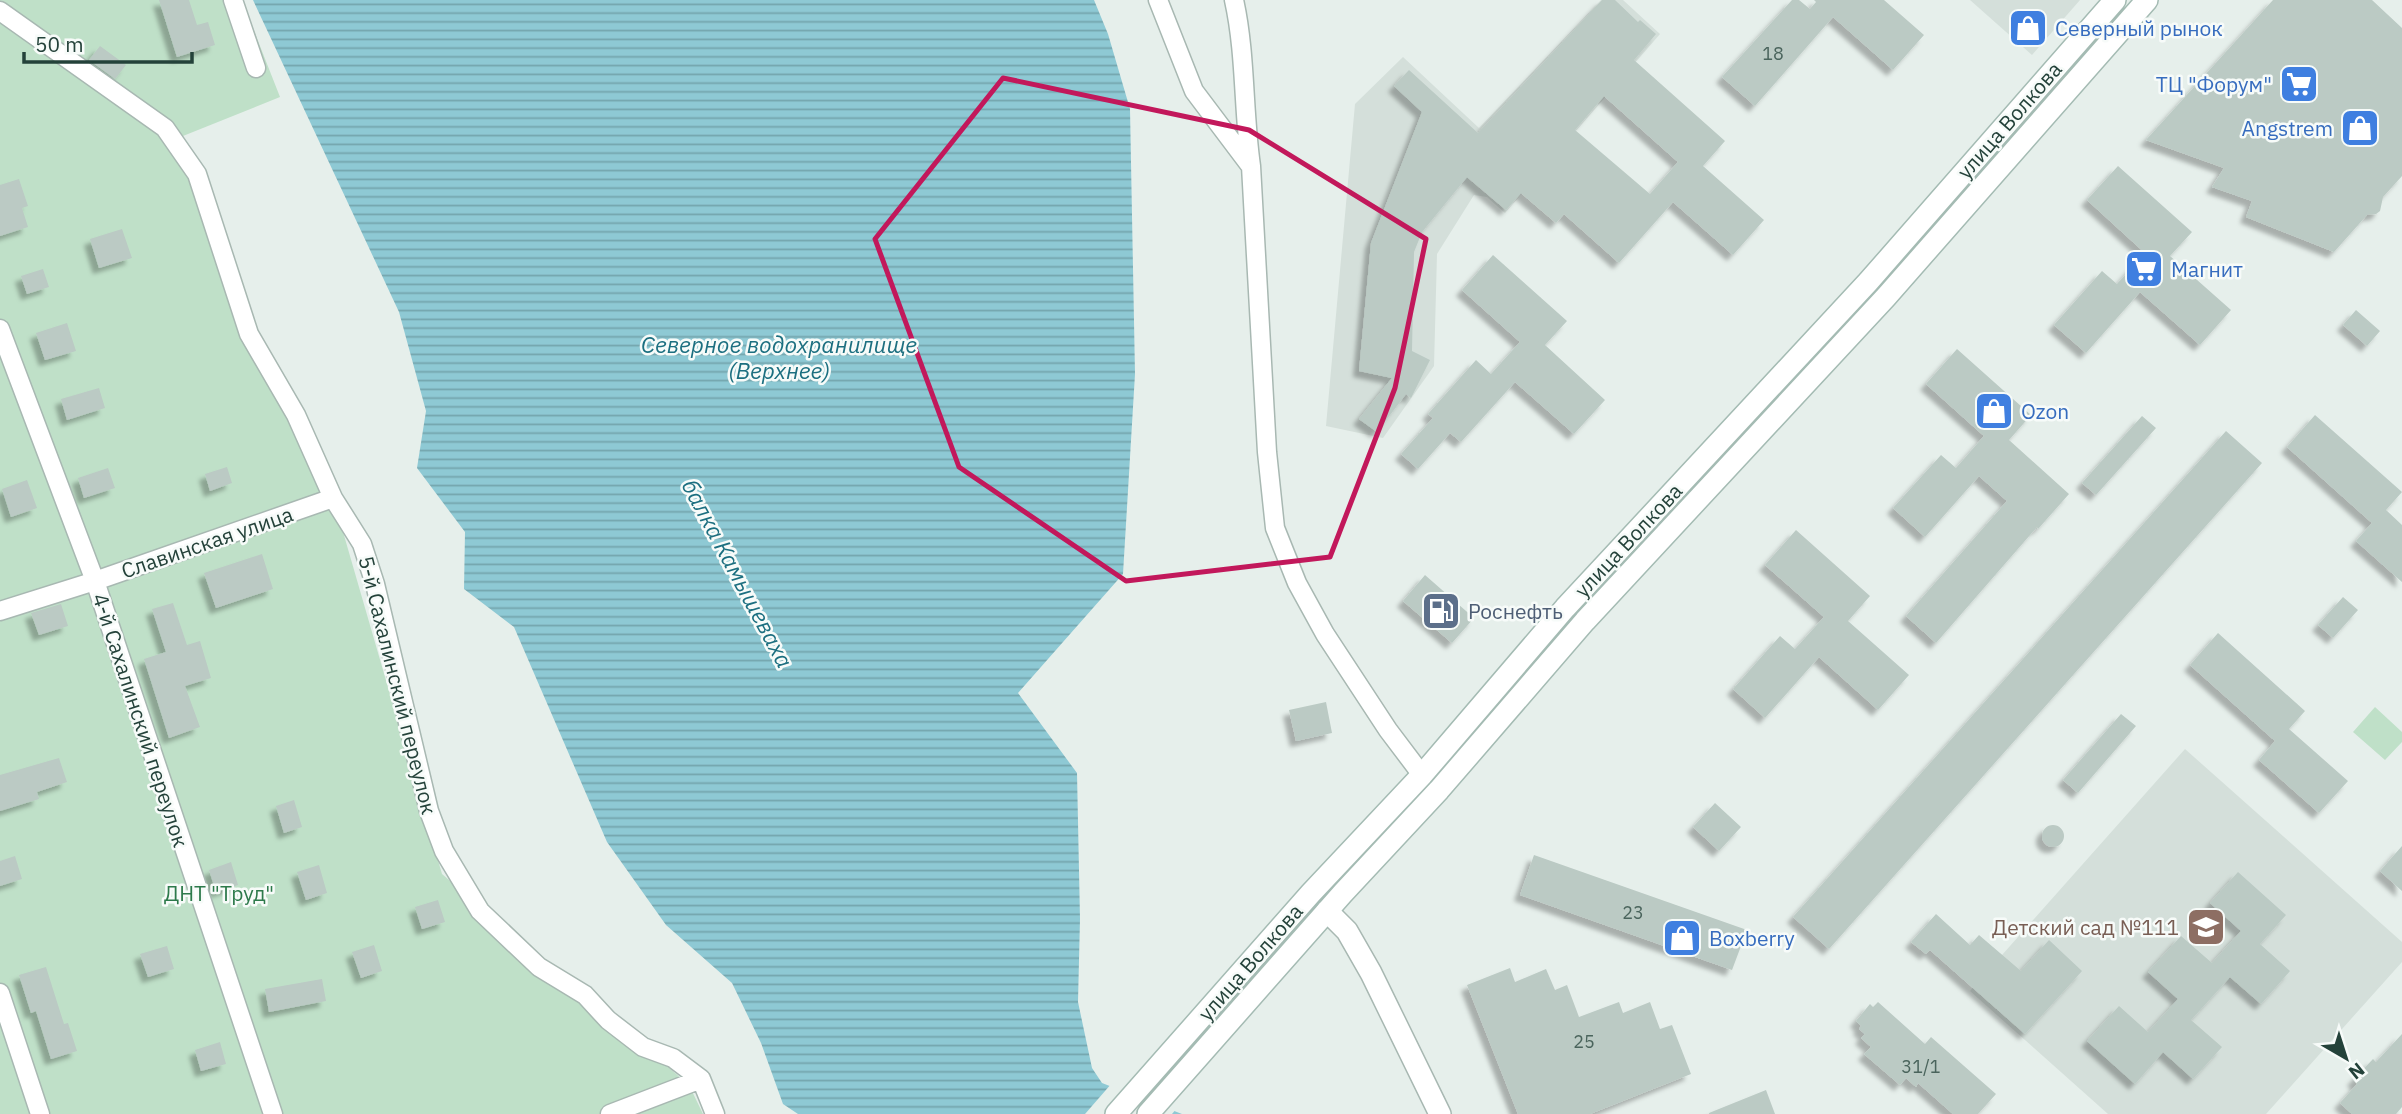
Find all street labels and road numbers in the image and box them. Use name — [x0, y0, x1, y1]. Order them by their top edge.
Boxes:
street label: улица Волкова — [1950, 56, 2068, 184]
street label: улица Волкова — [1568, 477, 1688, 603]
street label: Славинская улица — [117, 499, 297, 585]
street label: 5-й Сахалинский переулок — [352, 553, 444, 817]
street label: 4-й Сахалинский переулок — [87, 589, 195, 851]
street label: улица Волкова — [1191, 898, 1309, 1026]

